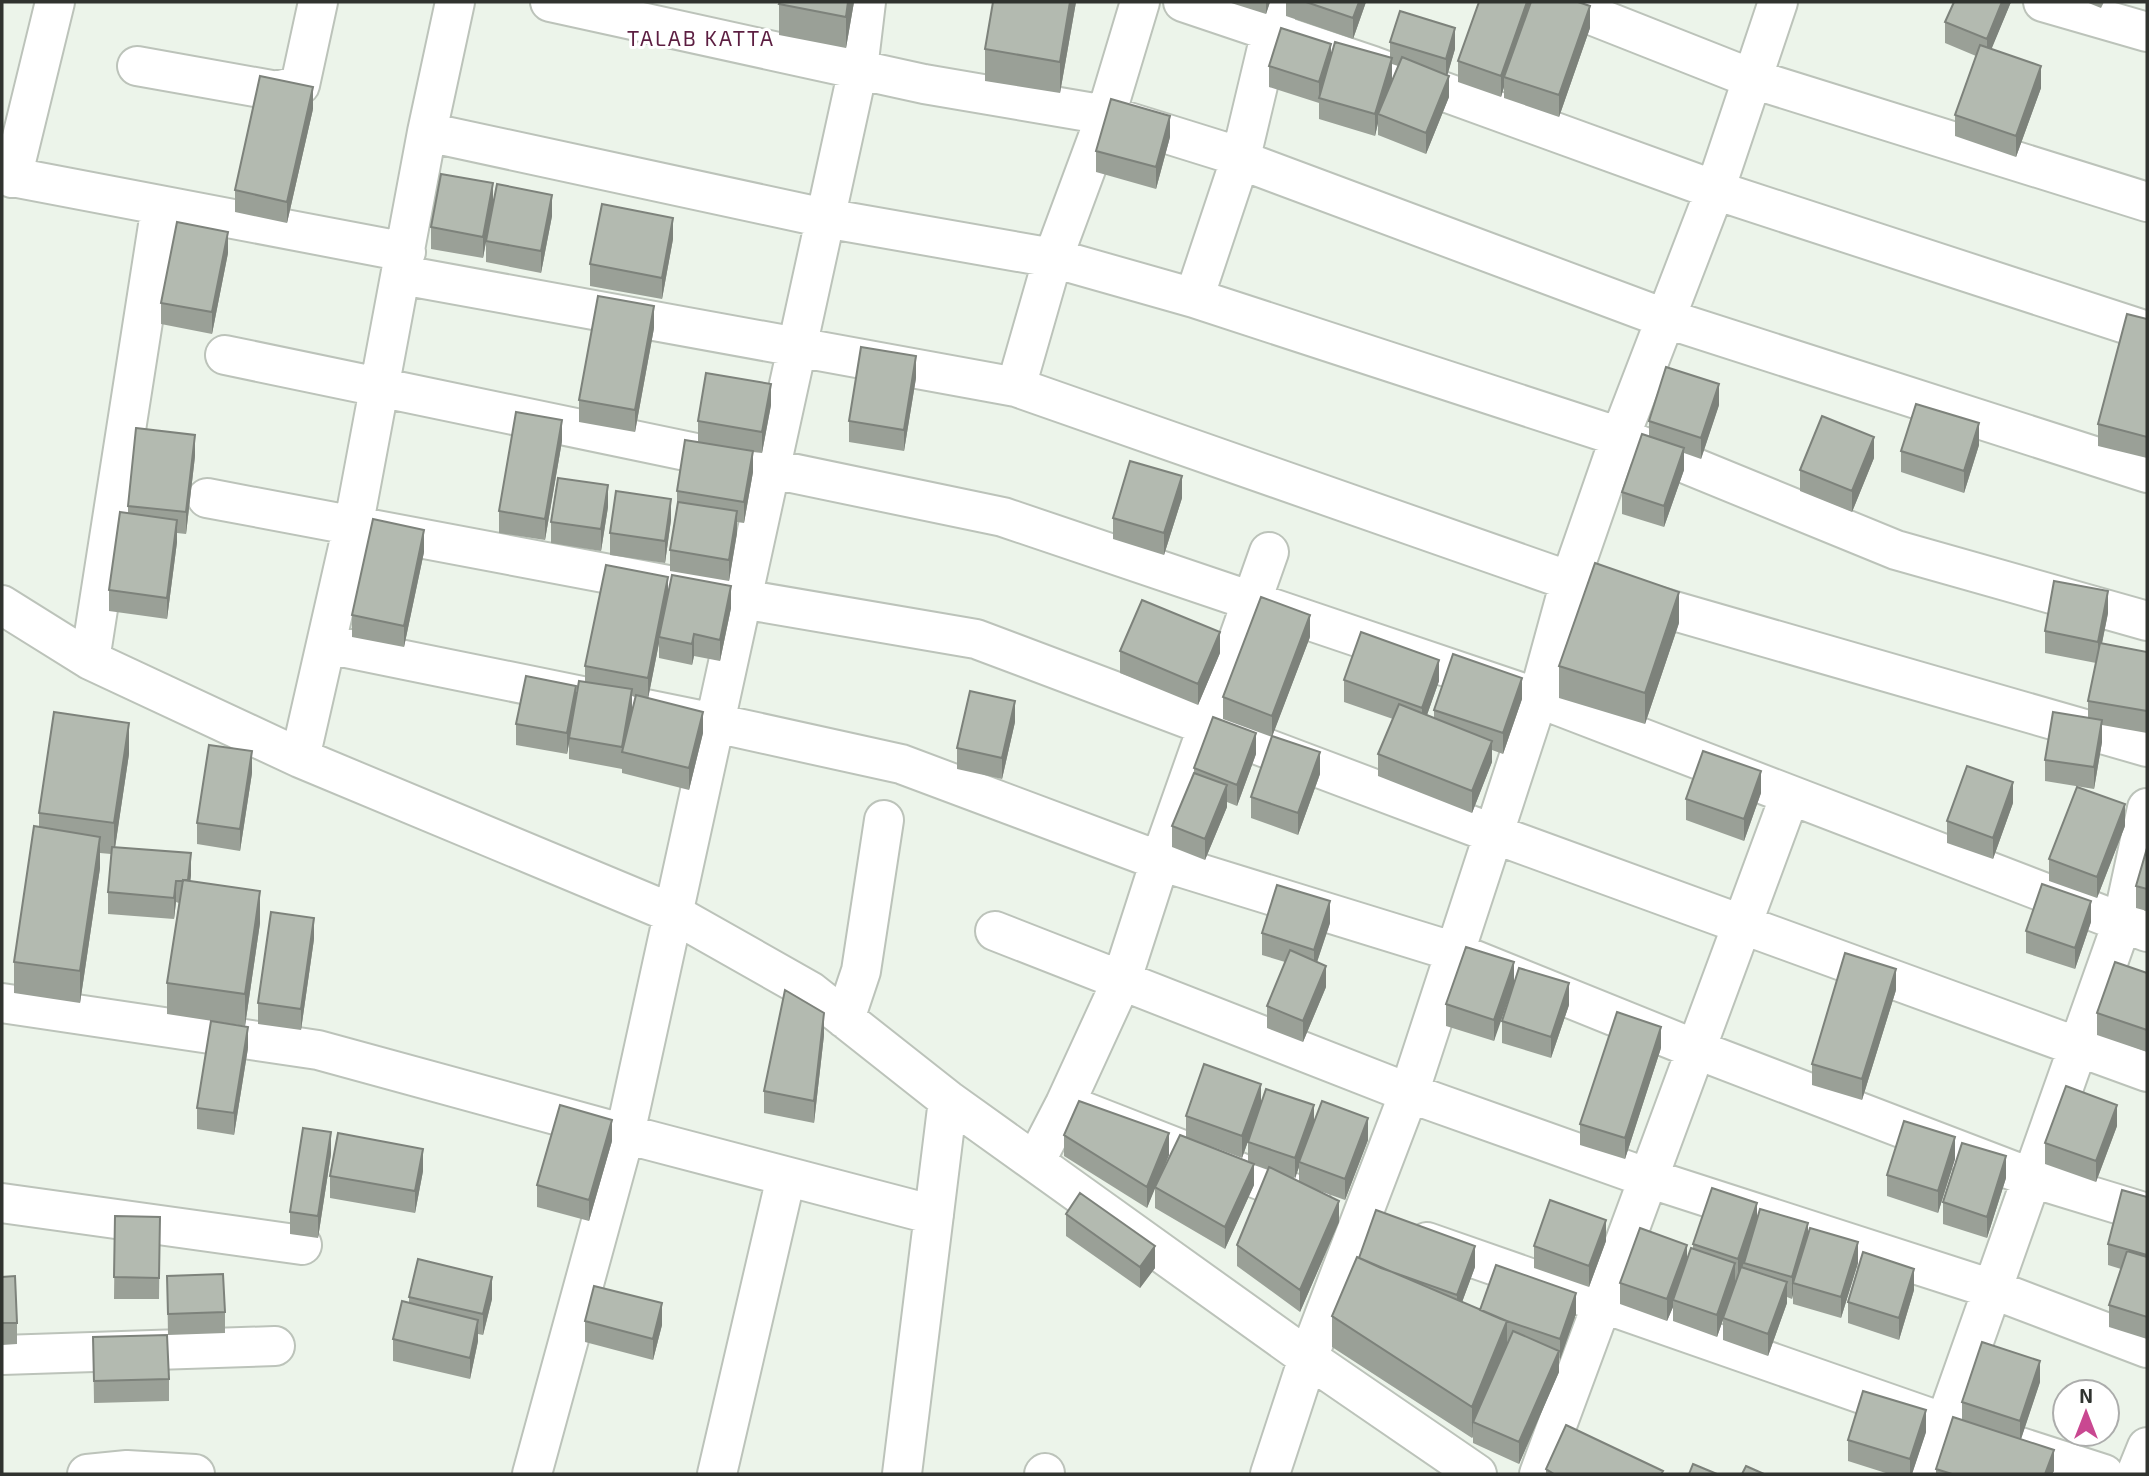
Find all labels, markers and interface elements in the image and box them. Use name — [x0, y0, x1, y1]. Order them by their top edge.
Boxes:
district label: TALAB KATTA — [627, 25, 775, 50]
north arrow — [2051, 1378, 2121, 1448]
text: N — [2079, 1384, 2093, 1407]

